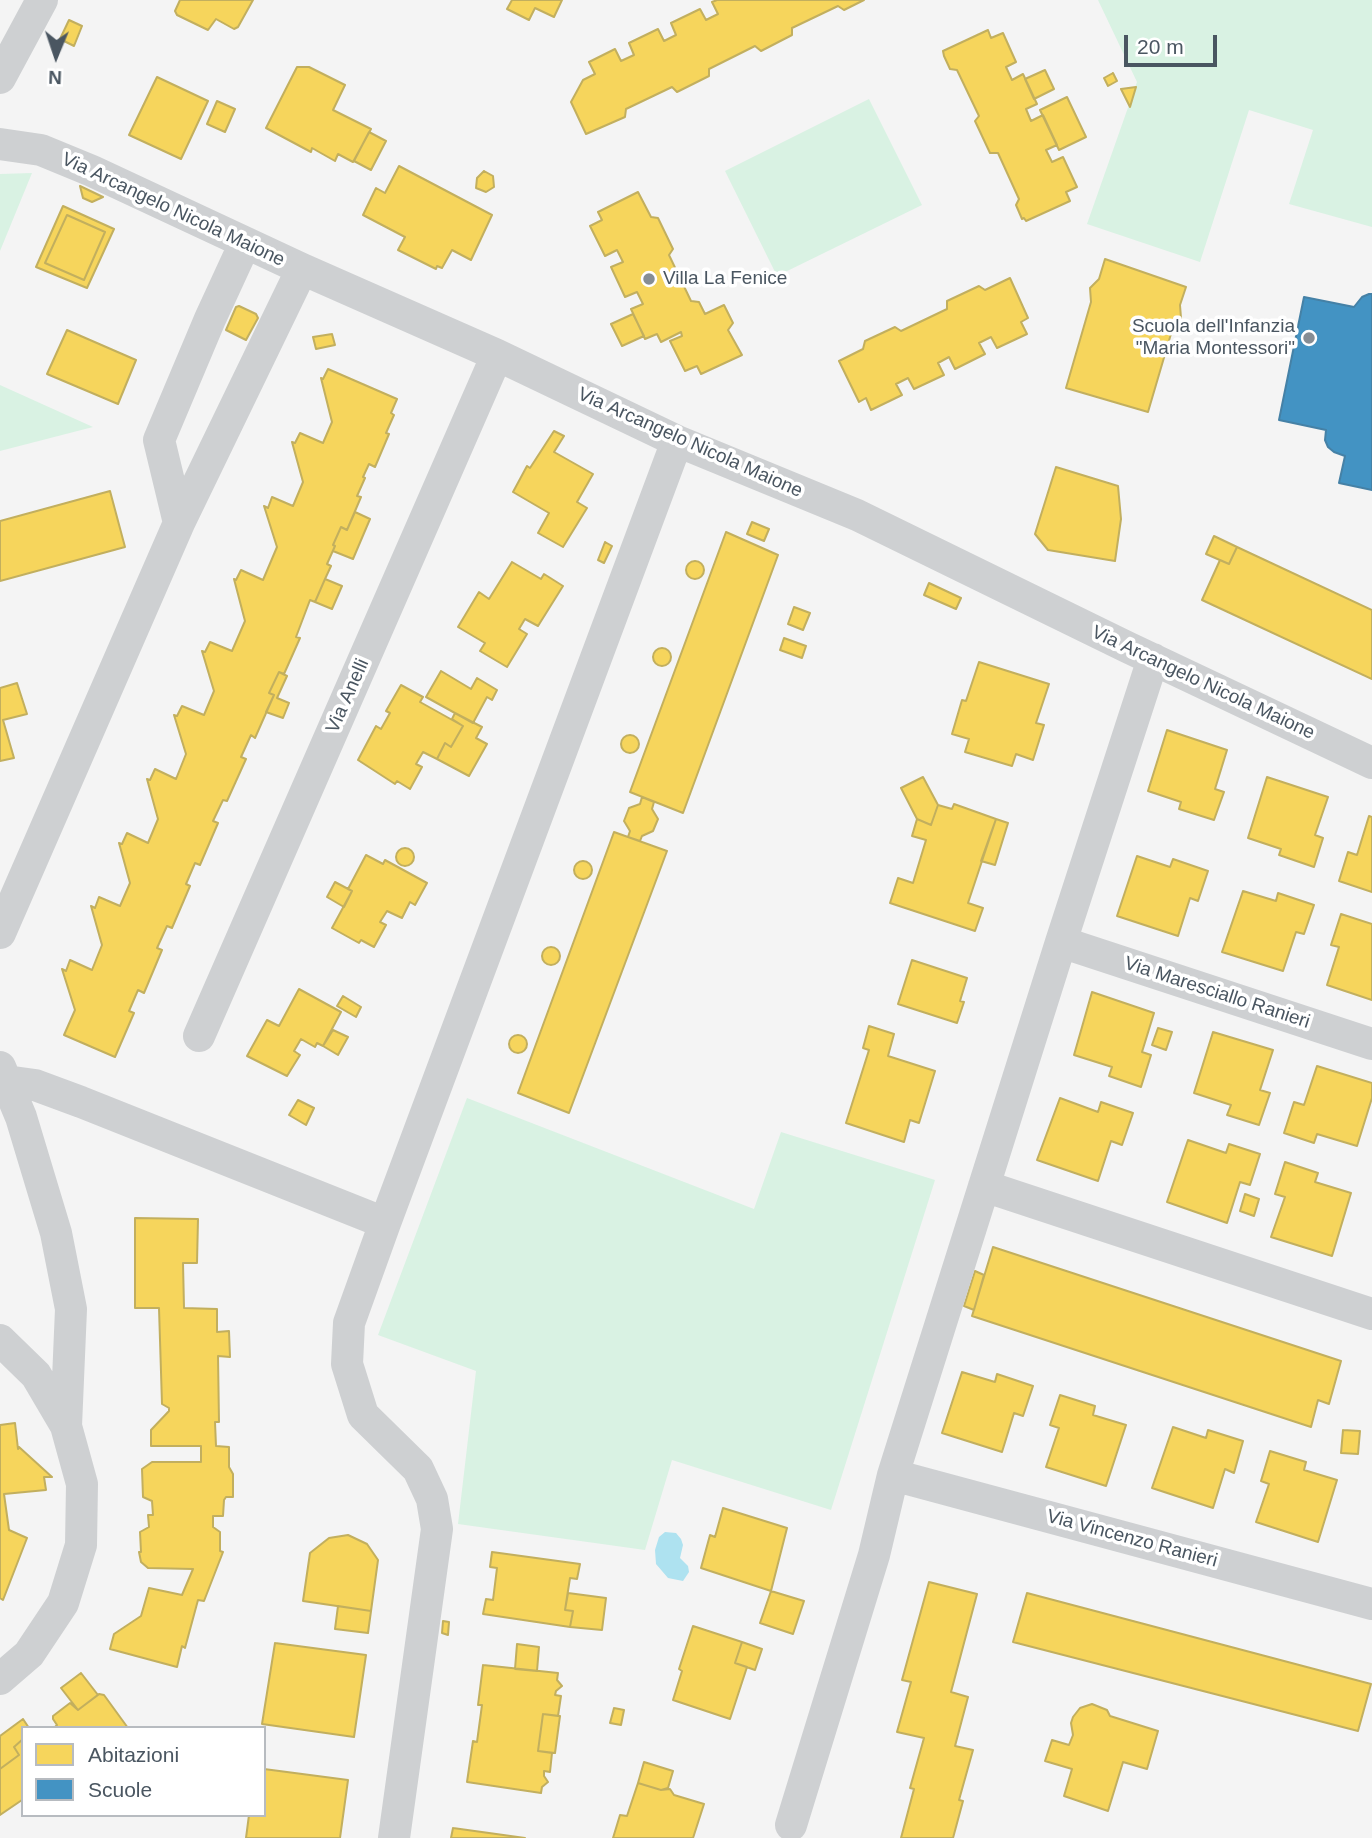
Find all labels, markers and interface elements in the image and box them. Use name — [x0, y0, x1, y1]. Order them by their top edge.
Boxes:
north arrow — [21, 21, 91, 91]
scale bar — [1127, 21, 1220, 65]
text: 20 m — [1137, 35, 1184, 58]
text: N — [48, 67, 62, 88]
street label: Via Arcangelo Nicola Maione — [58, 148, 288, 272]
place label: Villa La Fenice — [663, 268, 787, 290]
marker: Villa La Fenice — [641, 271, 657, 287]
place label: Scuola dell'Infanzia "Maria Montessori" — [1132, 316, 1295, 360]
marker: Scuola dell'Infanzia "Maria Montessori" — [1301, 330, 1317, 346]
street label: Via Arcangelo Nicola Maione — [574, 383, 806, 503]
street label: Via Arcangelo Nicola Maione — [1088, 621, 1318, 745]
street label: Via Anelli — [322, 655, 374, 737]
street label: Via Maresciallo Ranieri — [1121, 952, 1313, 1034]
street label: Via Vincenzo Ranieri — [1044, 1505, 1220, 1573]
legend — [21, 1726, 266, 1817]
text: Abitazioni — [88, 1743, 179, 1766]
text: Scuole — [88, 1778, 152, 1801]

